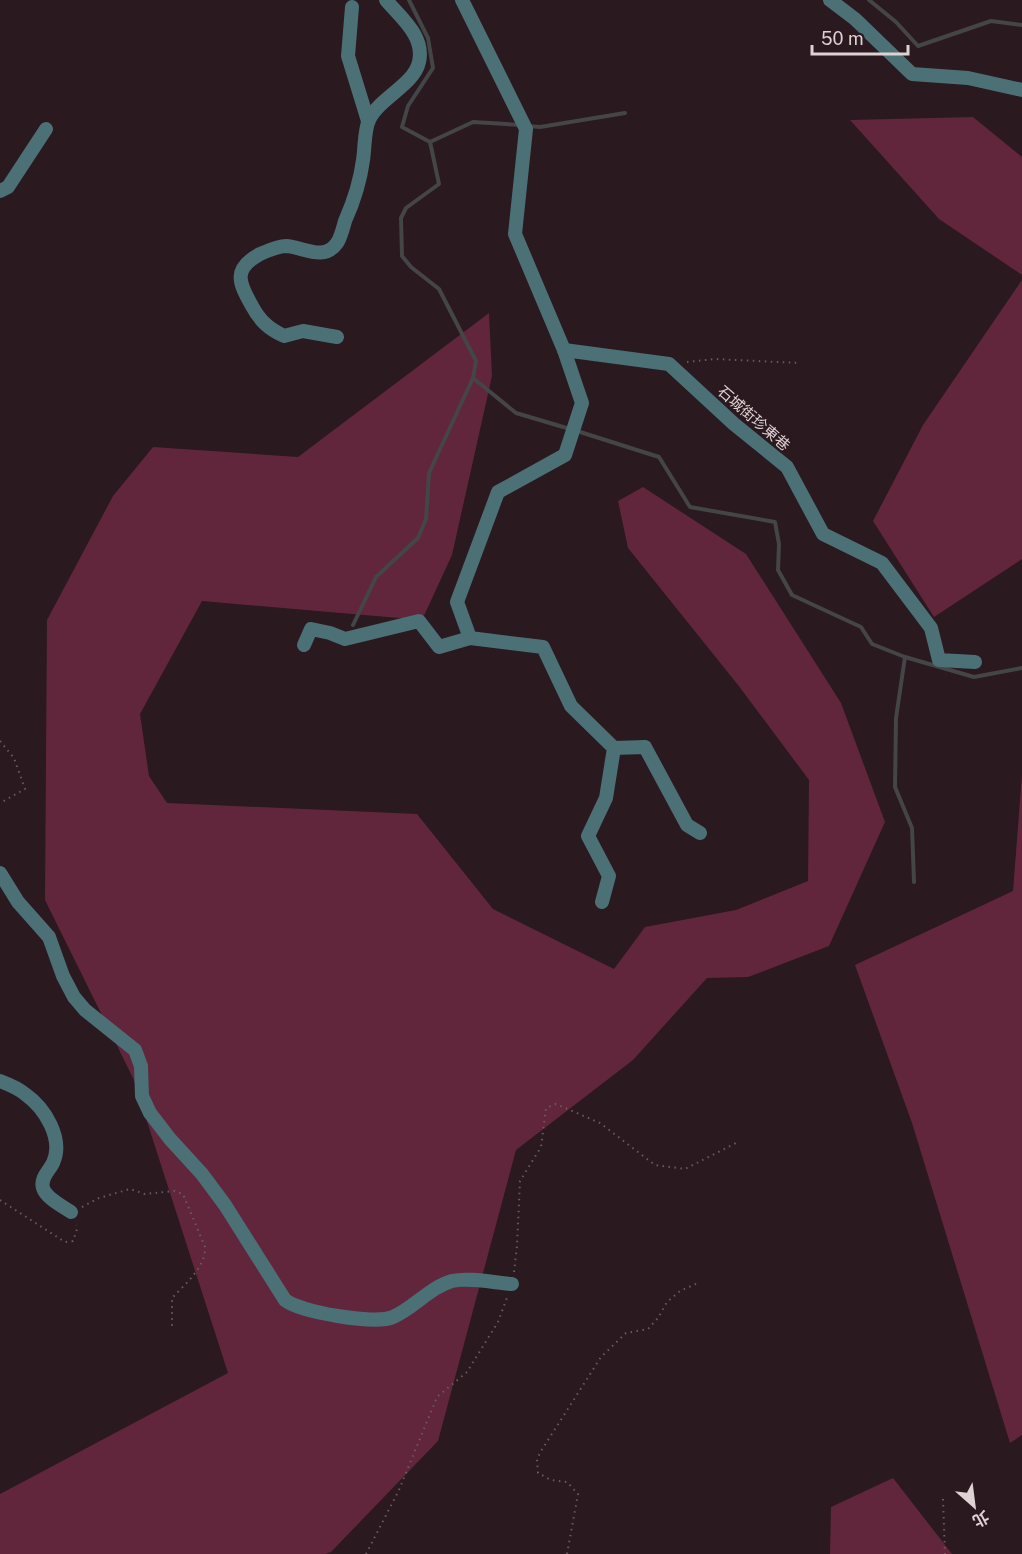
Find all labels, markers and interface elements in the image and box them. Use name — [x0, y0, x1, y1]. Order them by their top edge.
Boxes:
scale bar — [812, 18, 908, 56]
text: 50 m — [821, 28, 864, 49]
street label: 石城街珍東巷 — [714, 382, 794, 454]
north arrow — [944, 1476, 1004, 1536]
text: 北 — [969, 1507, 992, 1531]

